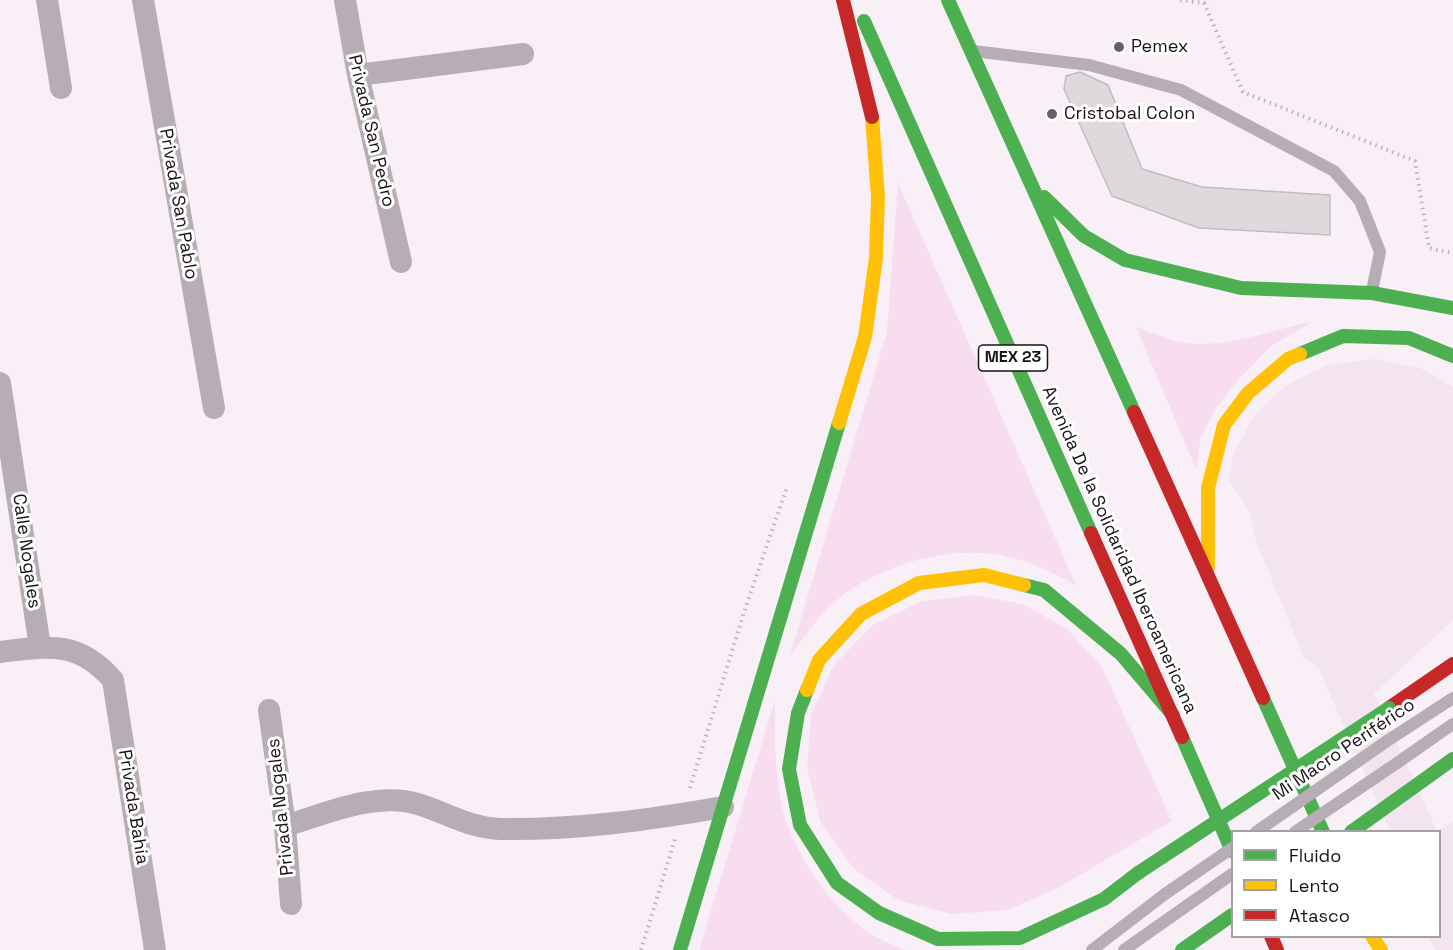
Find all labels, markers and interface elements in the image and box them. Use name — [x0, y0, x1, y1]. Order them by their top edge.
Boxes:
place label: Pemex — [1131, 36, 1188, 58]
marker: Pemex — [1112, 40, 1126, 54]
street label: Privada San Pedro — [343, 53, 399, 209]
place label: Cristobal Colon — [1064, 103, 1195, 125]
marker: Cristobal Colon — [1045, 107, 1059, 121]
street label: Privada San Pablo — [154, 127, 202, 281]
road number: MEX 23 — [978, 345, 1048, 371]
street label: Avenida De la Solidaridad Iberoamericana — [1037, 383, 1201, 717]
street label: Calle Nogales — [7, 492, 45, 610]
street label: Mi Macro Periférico — [1269, 694, 1419, 806]
street label: Privada Nogales — [263, 737, 299, 877]
street label: Privada Bahía — [113, 748, 153, 866]
legend — [1231, 830, 1441, 938]
text: Fluido — [1289, 844, 1341, 867]
text: Lento — [1289, 874, 1339, 897]
text: Atasco — [1289, 904, 1350, 927]

